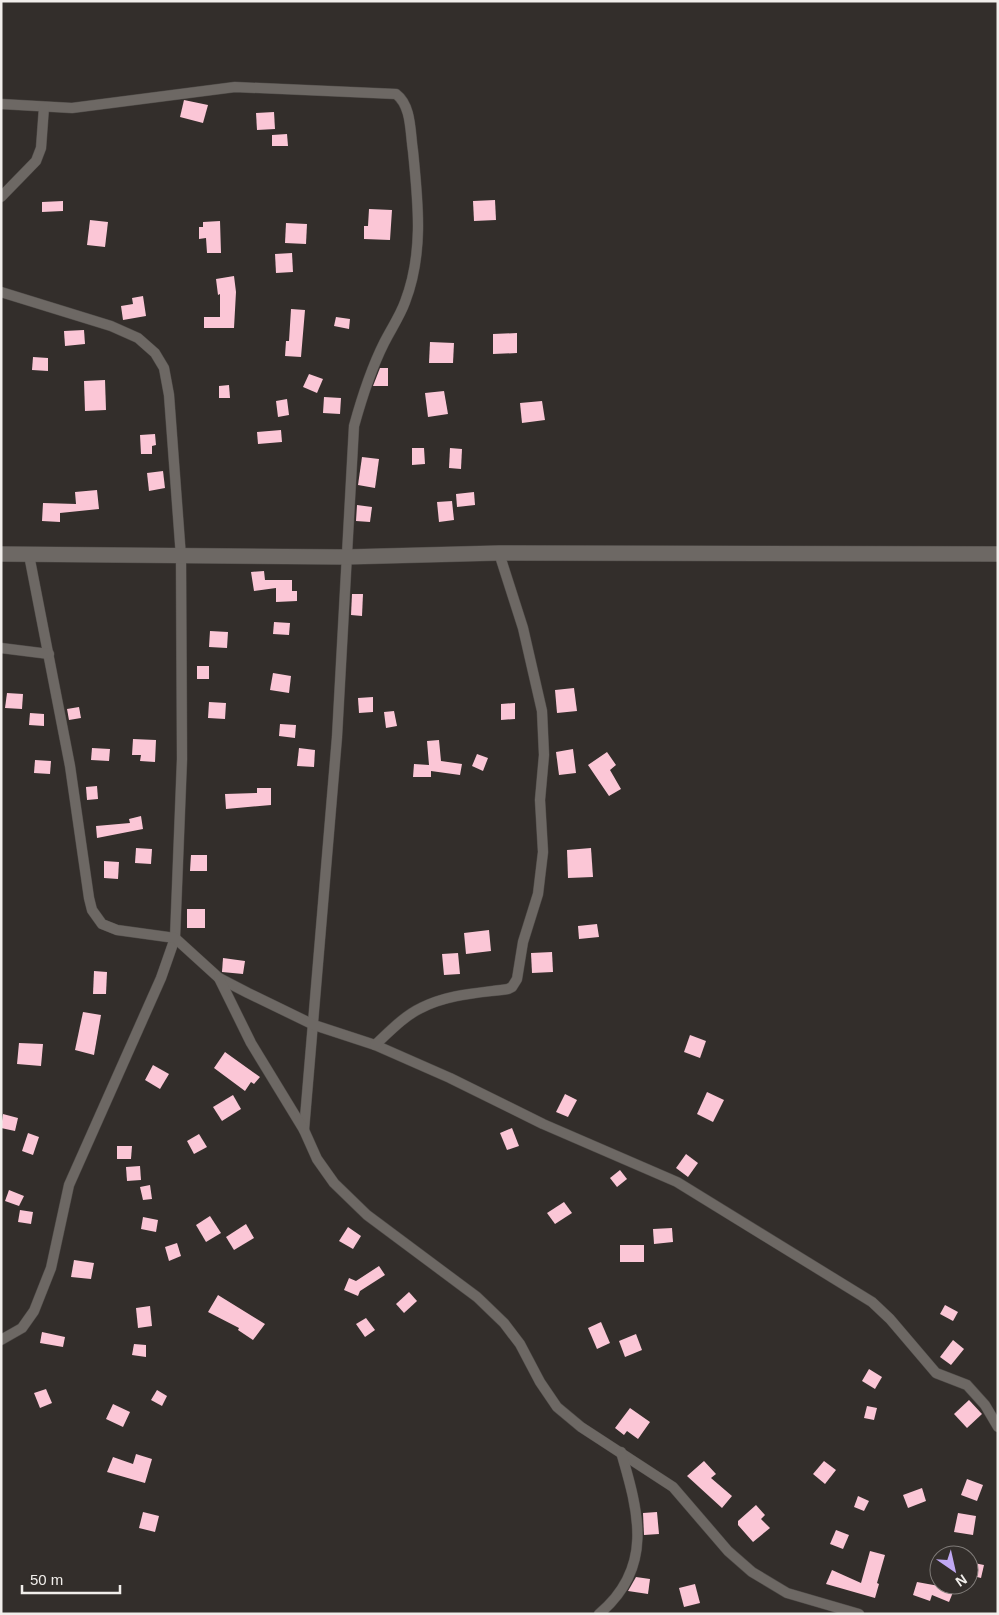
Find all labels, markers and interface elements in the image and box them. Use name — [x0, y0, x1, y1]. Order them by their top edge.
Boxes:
north arrow — [929, 1545, 979, 1595]
scale bar — [22, 1562, 120, 1594]
text: 50 m — [30, 1571, 63, 1588]
text: N — [953, 1571, 970, 1590]

